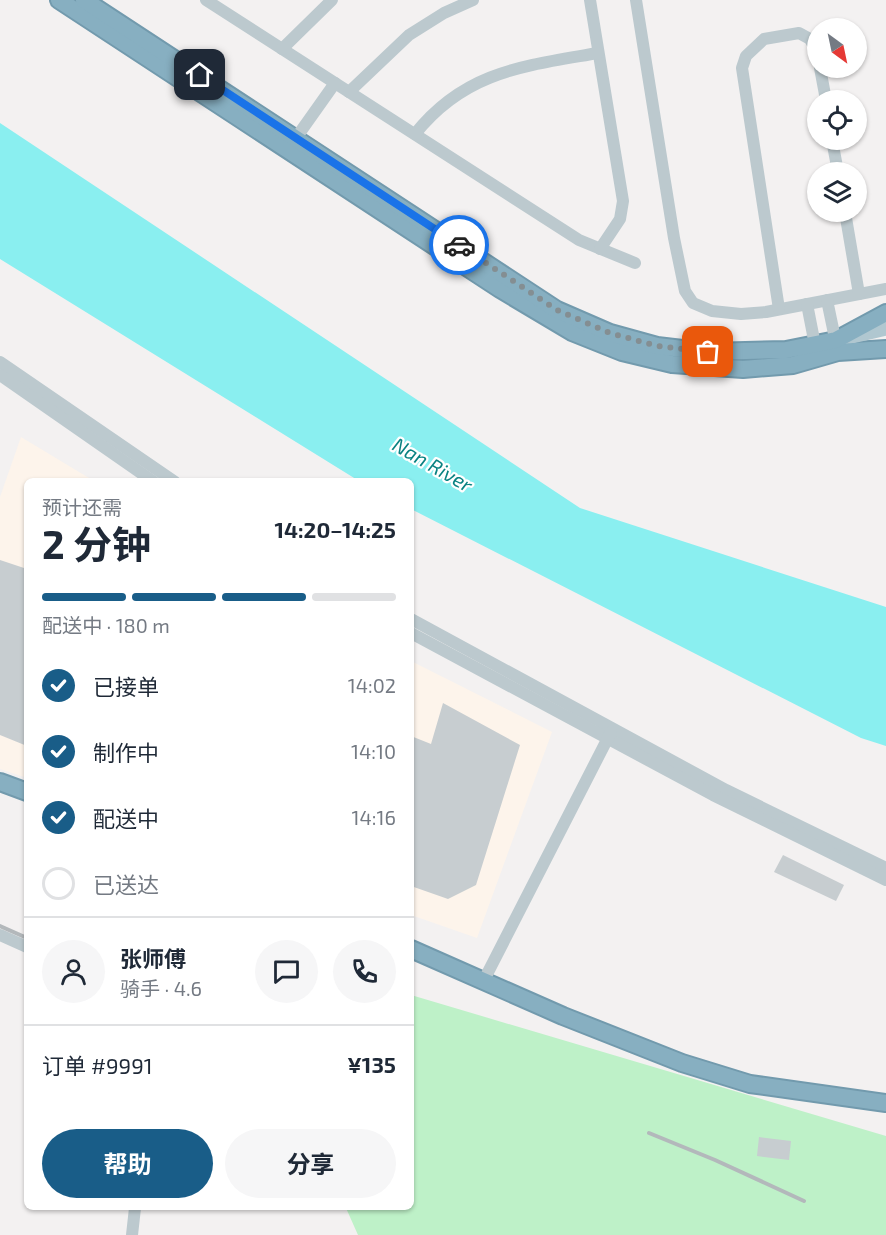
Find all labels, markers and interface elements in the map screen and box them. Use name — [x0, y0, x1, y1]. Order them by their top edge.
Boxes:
north arrow — [807, 18, 867, 78]
map controls — [807, 18, 867, 222]
pin — [174, 49, 225, 100]
icon: home — [183, 58, 216, 91]
button: locate — [807, 90, 867, 150]
button: layers — [807, 162, 867, 222]
courier — [429, 215, 489, 275]
icon: car — [443, 229, 476, 262]
pin — [682, 326, 733, 377]
icon: bag — [691, 335, 724, 368]
water label: Nan River — [389, 432, 478, 497]
text: 预计还需 — [42, 495, 122, 519]
text: 14:20–14:25 — [274, 516, 396, 542]
text: 2 分钟 — [42, 520, 151, 567]
text: 配送中 · 180 m — [42, 613, 170, 637]
icon: check — [42, 669, 75, 702]
text: 已接单 — [93, 673, 159, 699]
text: 14:02 — [348, 673, 396, 697]
icon: check — [42, 735, 75, 768]
text: 制作中 — [93, 739, 159, 765]
text: 14:10 — [351, 739, 396, 763]
icon: check — [42, 801, 75, 834]
text: 配送中 — [93, 805, 159, 831]
text: 14:16 — [352, 805, 396, 829]
text: 已送达 — [93, 871, 159, 897]
button: person — [42, 940, 105, 1003]
button: chat — [255, 940, 318, 1003]
button: phone — [333, 940, 396, 1003]
text: 张师傅 — [120, 945, 186, 971]
text: 骑手 · 4.6 — [120, 976, 202, 1000]
text: ¥135 — [347, 1051, 396, 1077]
text: 订单 #9991 — [42, 1052, 153, 1078]
button: 帮助 — [42, 1129, 213, 1198]
button: 分享 — [225, 1129, 396, 1198]

